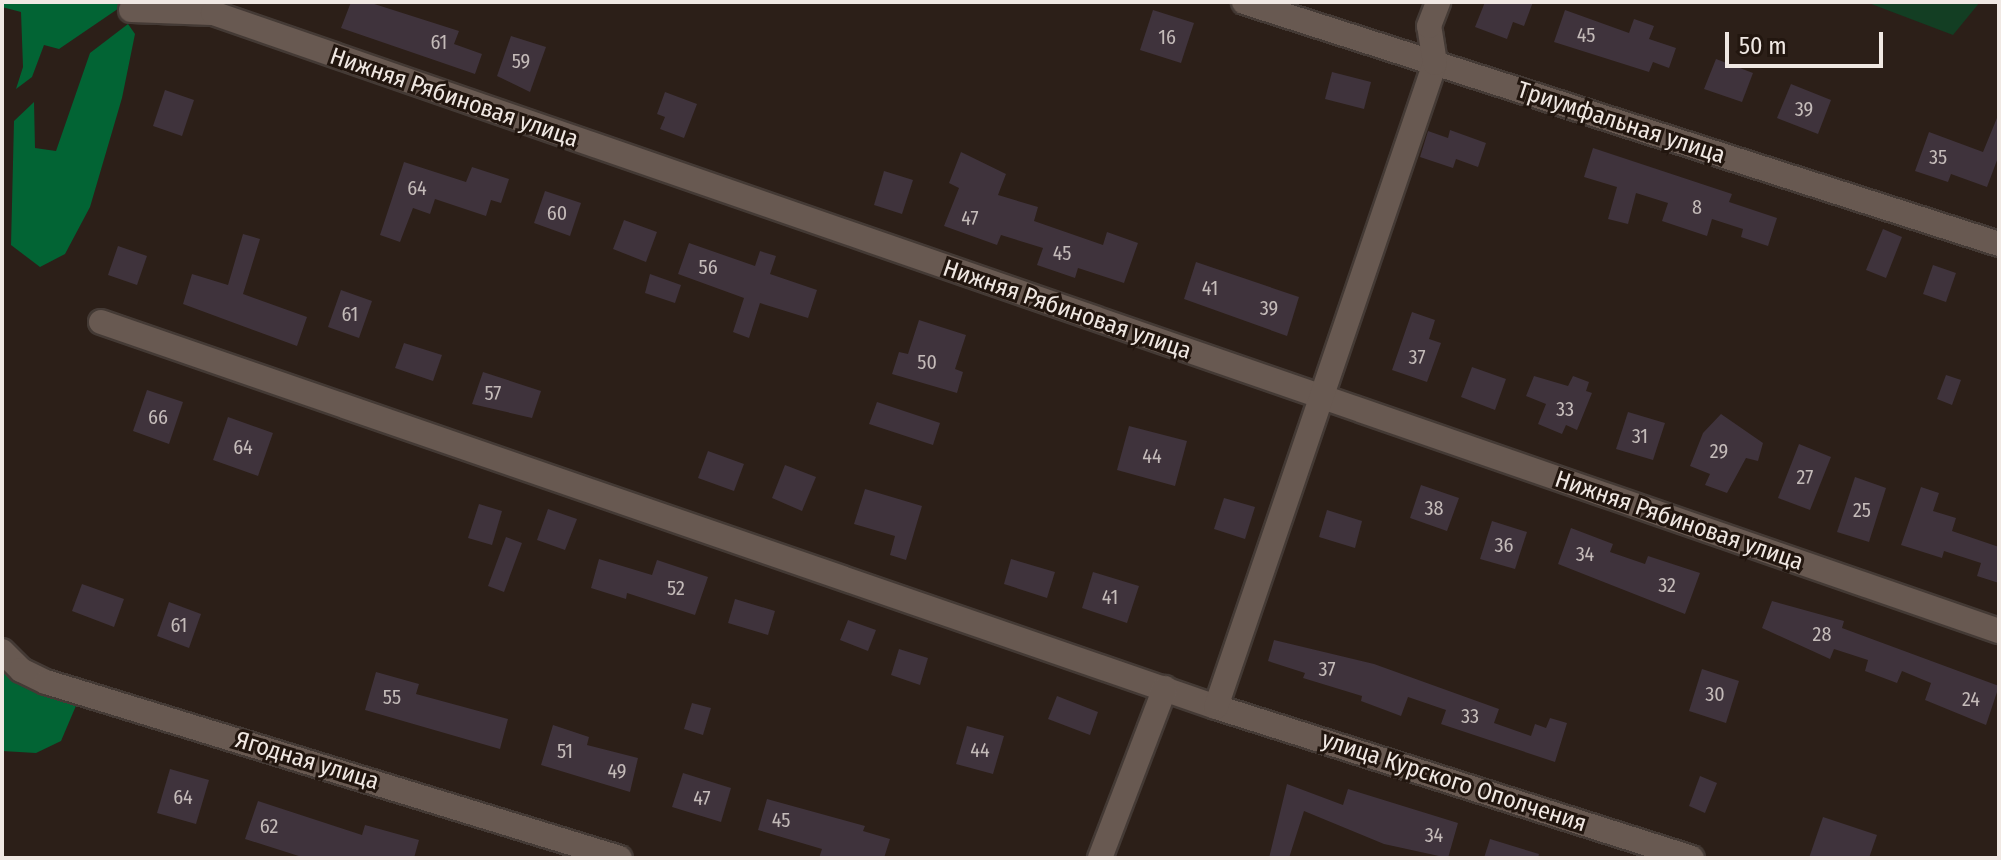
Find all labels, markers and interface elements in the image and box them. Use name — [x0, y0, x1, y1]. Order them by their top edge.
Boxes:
scale bar — [1729, 16, 1887, 66]
house number: 45 — [1577, 23, 1595, 47]
house number: 16 — [1158, 25, 1176, 49]
house number: 61 — [431, 30, 447, 54]
text: 50 m — [1739, 32, 1787, 60]
street label: Нижняя Рябиновая улица — [326, 42, 582, 154]
house number: 59 — [512, 49, 530, 73]
street label: Триумфальная улица — [1513, 76, 1729, 170]
house number: 39 — [1795, 97, 1813, 121]
house number: 35 — [1929, 145, 1947, 169]
house number: 64 — [407, 176, 427, 200]
house number: 8 — [1692, 195, 1702, 219]
house number: 60 — [547, 201, 567, 225]
house number: 47 — [961, 206, 979, 230]
house number: 45 — [1053, 241, 1071, 265]
street label: Нижняя Рябиновая улица — [939, 254, 1195, 366]
house number: 56 — [698, 255, 718, 279]
house number: 41 — [1202, 276, 1218, 300]
house number: 39 — [1260, 296, 1278, 320]
house number: 61 — [342, 302, 358, 326]
house number: 37 — [1408, 345, 1426, 369]
house number: 50 — [917, 350, 937, 374]
house number: 57 — [485, 381, 501, 405]
house number: 33 — [1556, 397, 1574, 421]
house number: 66 — [148, 405, 168, 429]
house number: 31 — [1632, 424, 1648, 448]
house number: 64 — [233, 435, 253, 459]
house number: 29 — [1710, 439, 1728, 463]
house number: 44 — [1142, 444, 1162, 468]
street label: Нижняя Рябиновая улица — [1551, 465, 1807, 577]
house number: 27 — [1797, 465, 1813, 489]
house number: 38 — [1424, 496, 1444, 520]
house number: 25 — [1853, 498, 1871, 522]
house number: 36 — [1495, 533, 1513, 557]
house number: 34 — [1576, 542, 1594, 566]
house number: 32 — [1658, 573, 1676, 597]
house number: 52 — [667, 576, 685, 600]
house number: 41 — [1102, 585, 1118, 609]
house number: 61 — [171, 613, 187, 637]
house number: 28 — [1813, 622, 1831, 646]
house number: 37 — [1318, 657, 1336, 681]
house number: 30 — [1705, 682, 1725, 706]
house number: 55 — [383, 685, 401, 709]
house number: 24 — [1962, 687, 1980, 711]
house number: 33 — [1461, 704, 1479, 728]
street label: Ягодная улица — [232, 726, 382, 796]
street label: улица Курского Ополчения — [1318, 726, 1590, 838]
house number: 44 — [970, 738, 990, 762]
house number: 51 — [557, 739, 573, 763]
house number: 49 — [607, 759, 627, 783]
house number: 64 — [173, 785, 193, 809]
house number: 47 — [693, 786, 711, 810]
house number: 45 — [772, 808, 790, 832]
house number: 62 — [260, 814, 278, 838]
house number: 34 — [1425, 823, 1443, 847]

